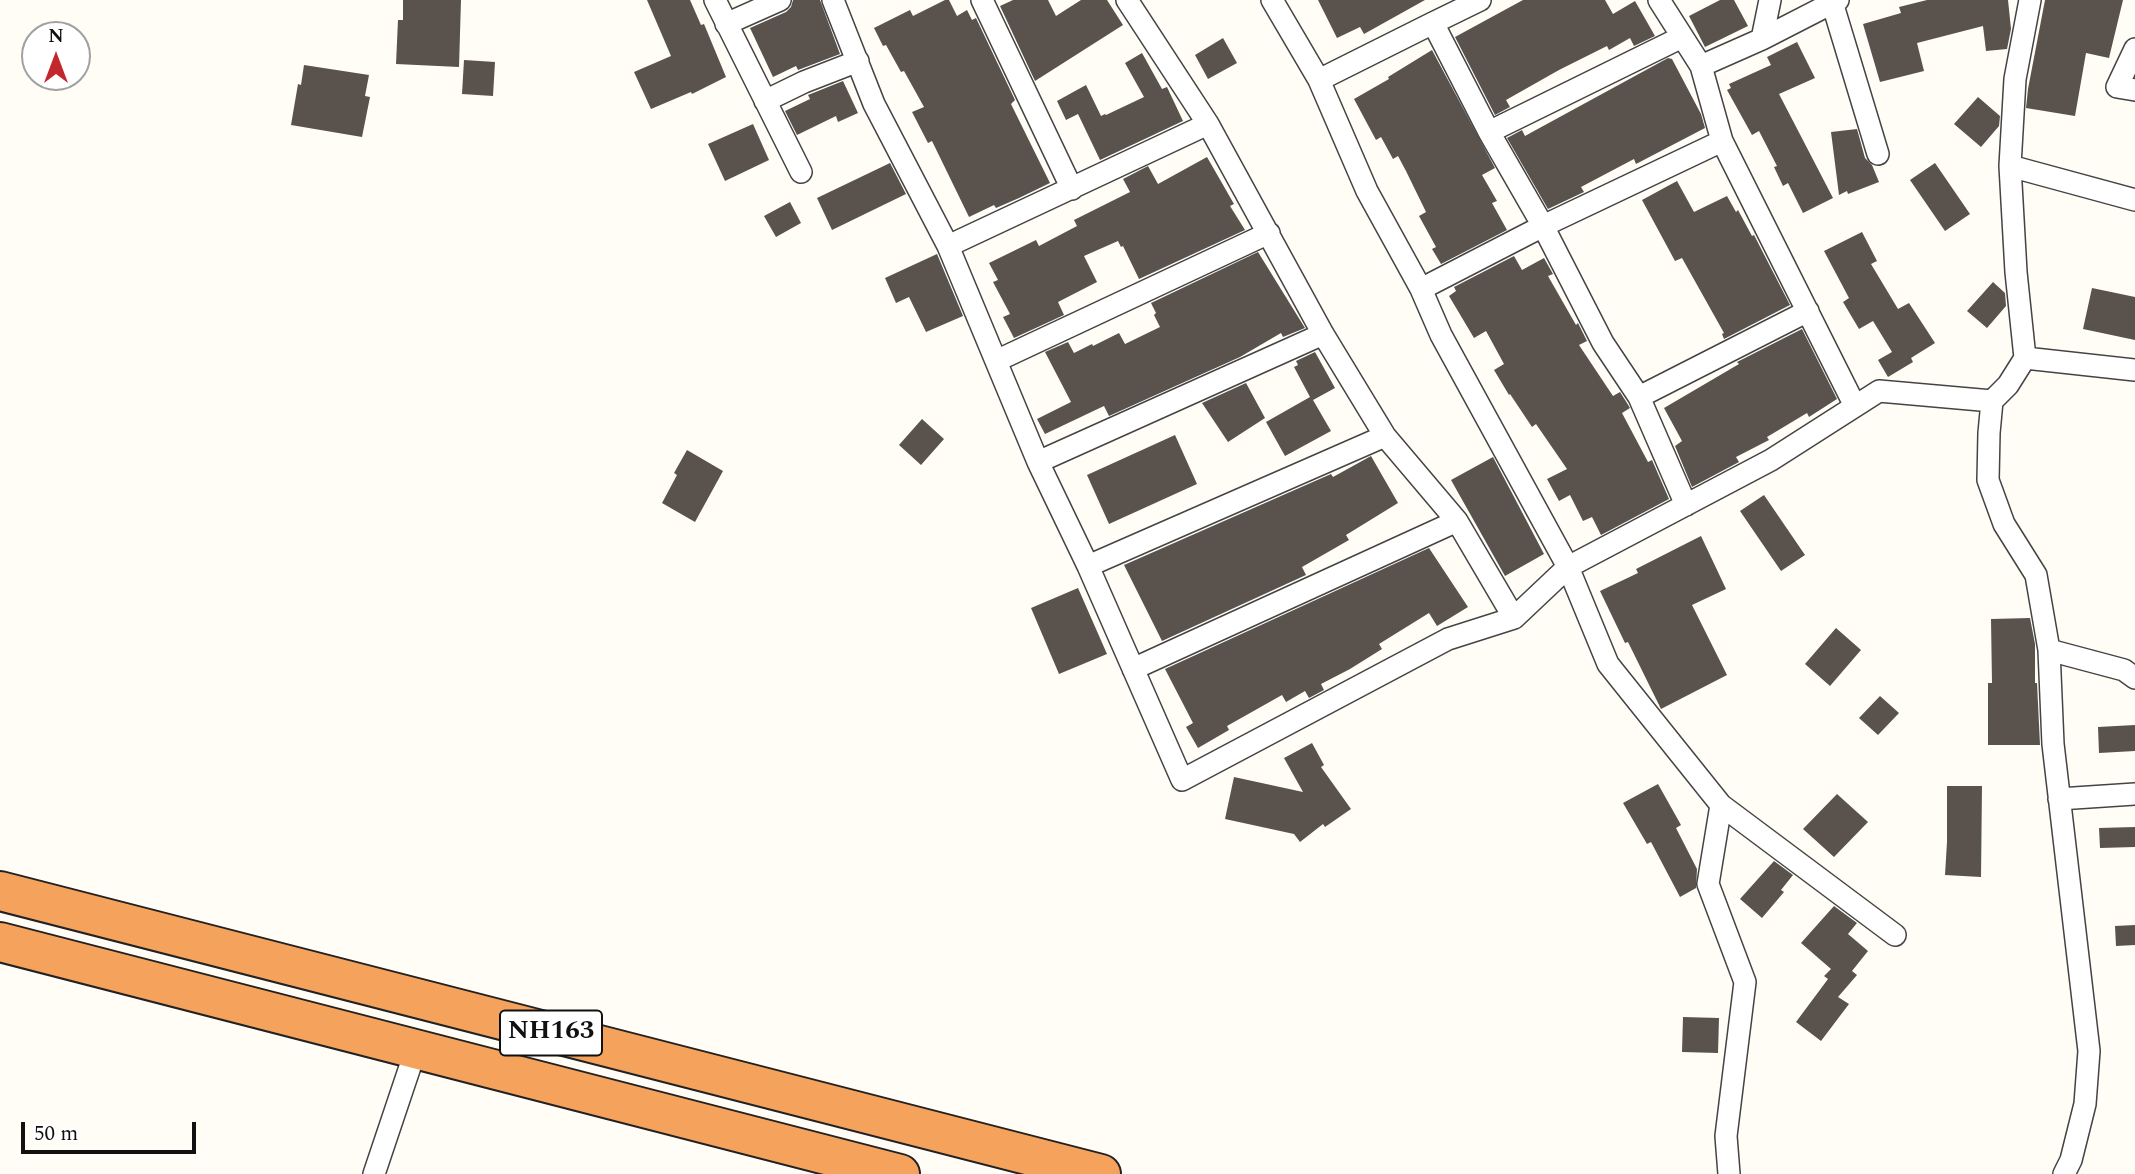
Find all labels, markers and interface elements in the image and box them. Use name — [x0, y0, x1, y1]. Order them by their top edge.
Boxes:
north arrow — [21, 21, 91, 91]
text: N — [48, 22, 64, 51]
road number: NH163 — [500, 1010, 602, 1056]
scale bar — [24, 1108, 200, 1152]
text: 50 m — [34, 1118, 78, 1150]

